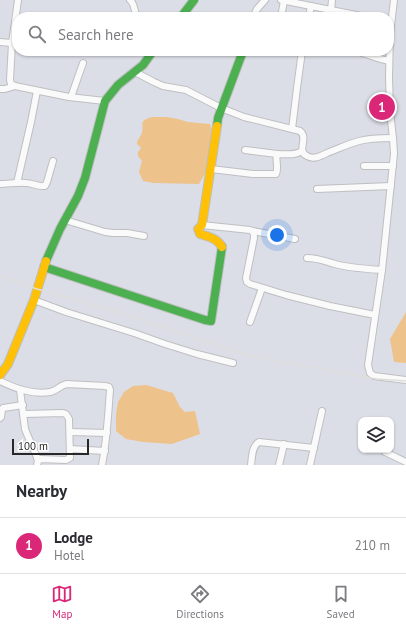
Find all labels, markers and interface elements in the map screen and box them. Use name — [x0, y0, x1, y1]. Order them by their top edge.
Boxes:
search box — [12, 12, 394, 56]
icon: search — [26, 23, 48, 45]
text: Search here — [58, 25, 134, 44]
pin: 1 — [369, 92, 395, 122]
your location — [267, 225, 287, 245]
map controls — [358, 417, 394, 453]
button: layers — [358, 417, 394, 453]
scale bar — [12, 437, 89, 456]
text: 100 m — [18, 439, 48, 453]
text: Nearby — [16, 480, 67, 502]
text: Lodge — [54, 528, 93, 547]
text: 1 — [25, 537, 33, 554]
text: 210 m — [355, 537, 390, 554]
text: Hotel — [54, 547, 84, 564]
tab: Map — [51, 583, 73, 621]
tab: Directions — [176, 583, 224, 621]
tab: Saved — [327, 583, 355, 621]

